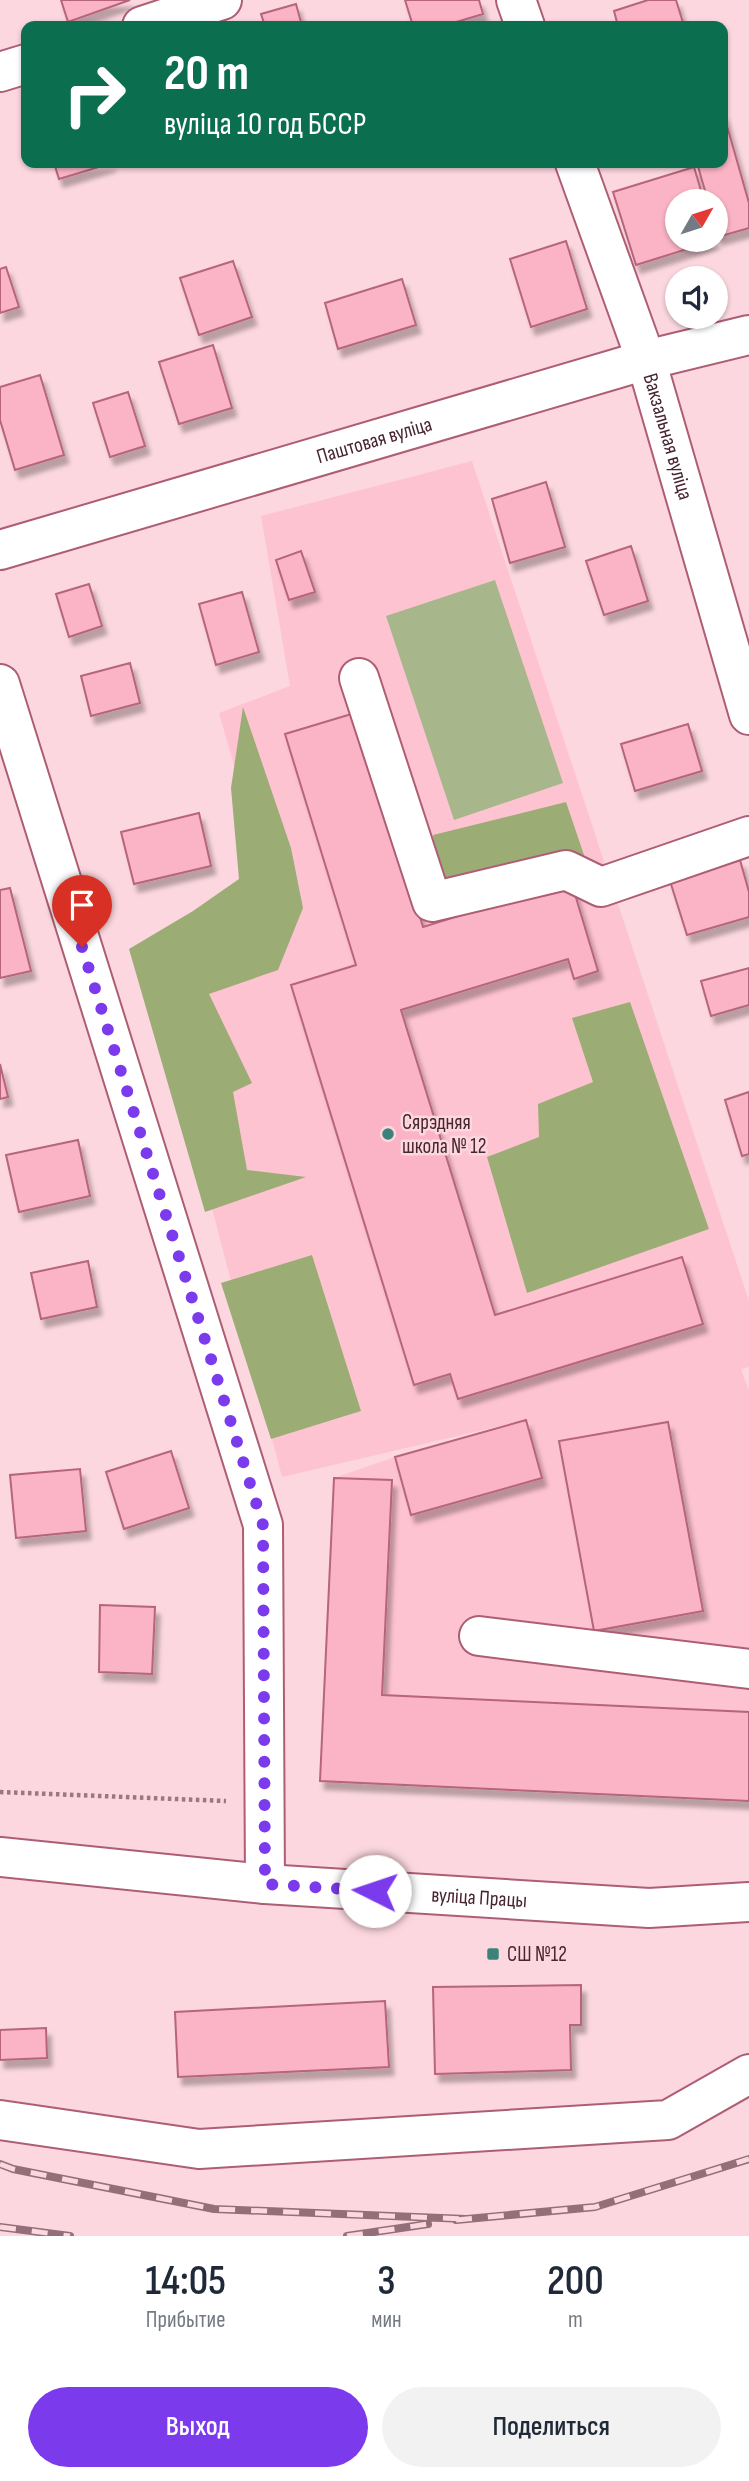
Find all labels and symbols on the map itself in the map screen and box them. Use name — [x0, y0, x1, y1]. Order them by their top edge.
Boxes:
north arrow — [665, 189, 728, 252]
street label: Вакзальная вуліца — [638, 370, 698, 503]
street label: Паштовая вуліца — [313, 411, 435, 469]
pin — [52, 875, 112, 947]
place label: Сярэдняя школа № 12 — [402, 1110, 486, 1159]
marker: Сярэдняя школа № 12 — [380, 1126, 396, 1142]
position arrow — [338, 1854, 412, 1928]
street label: вуліца Працы — [431, 1882, 528, 1913]
place label: СШ №12 — [507, 1942, 567, 1967]
marker: СШ №12 — [485, 1946, 501, 1962]

